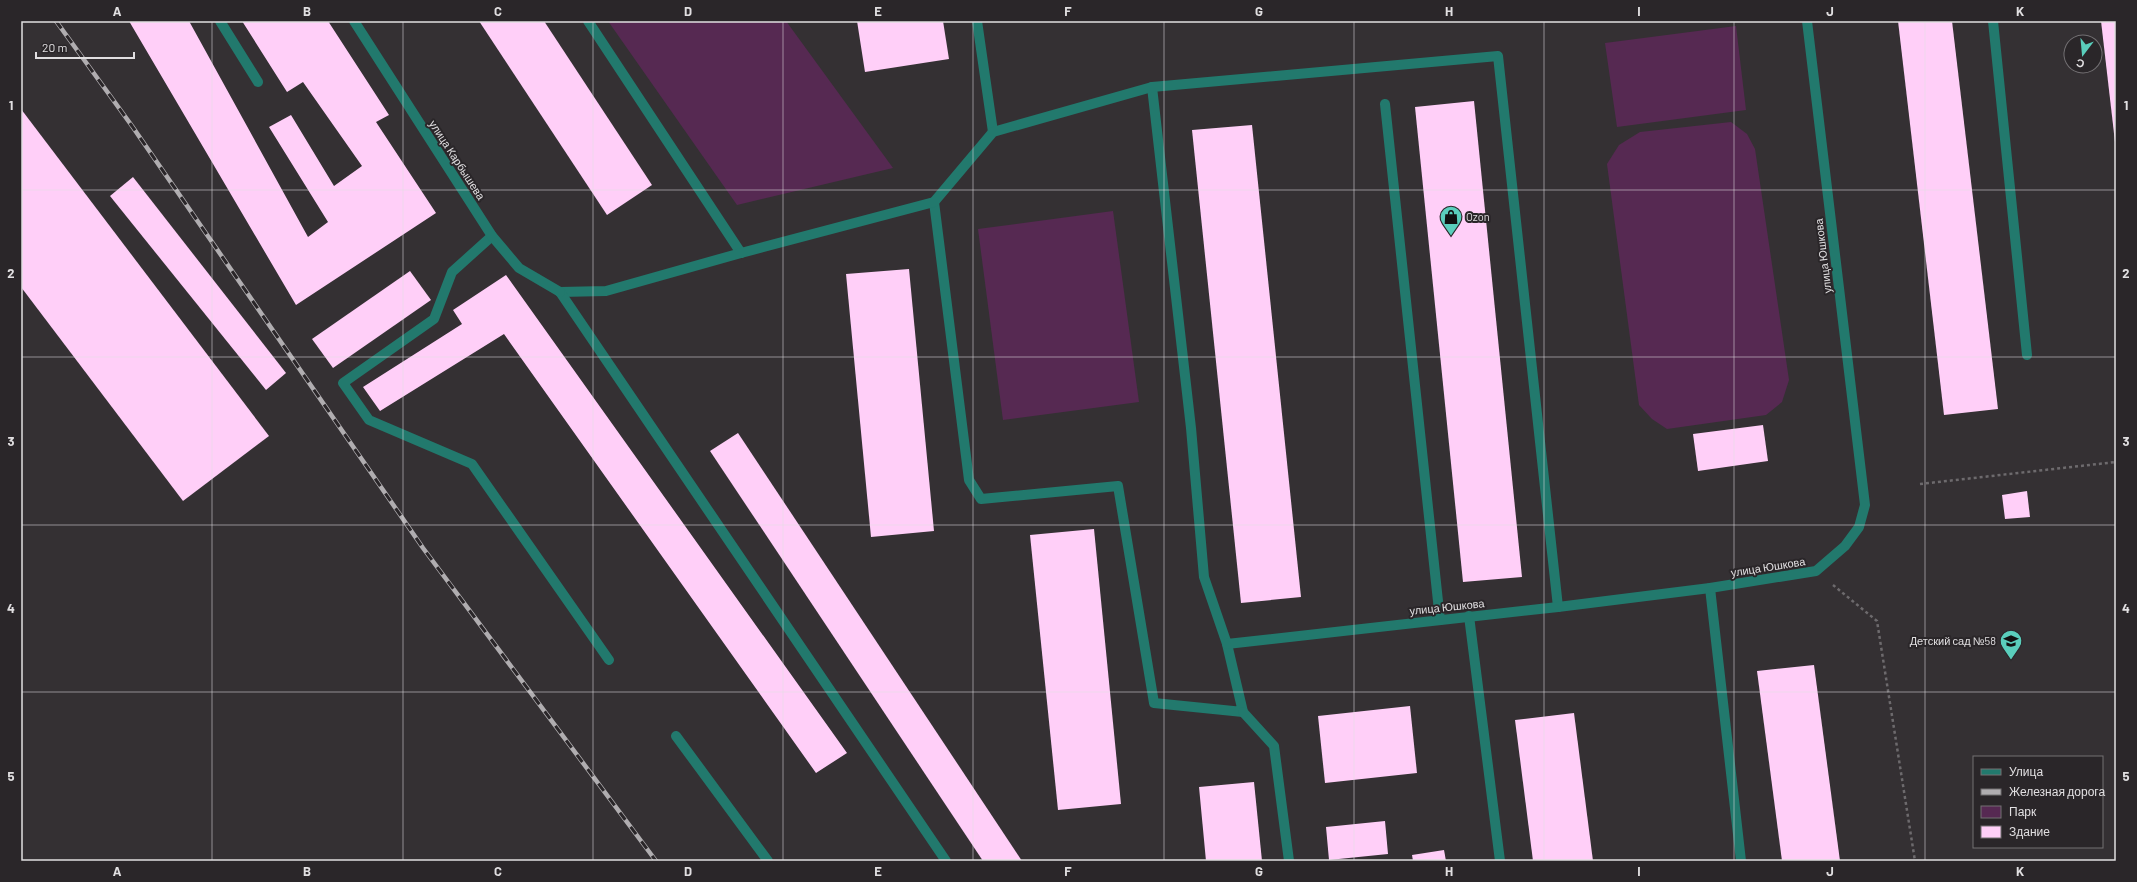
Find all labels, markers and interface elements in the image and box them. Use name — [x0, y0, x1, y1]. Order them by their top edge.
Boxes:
text: A — [113, 3, 122, 19]
text: B — [303, 3, 311, 19]
text: C — [494, 3, 502, 19]
text: D — [684, 3, 692, 19]
text: E — [874, 3, 882, 19]
text: F — [1064, 3, 1072, 19]
text: G — [1255, 3, 1263, 19]
text: H — [1445, 3, 1453, 19]
text: I — [1637, 3, 1641, 19]
text: J — [1826, 3, 1834, 19]
text: K — [2016, 3, 2024, 19]
scale bar — [36, 34, 134, 60]
north arrow — [2063, 34, 2103, 74]
text: 20 m — [42, 40, 68, 54]
text: С — [2074, 57, 2086, 71]
text: 1 — [9, 97, 13, 113]
text: 1 — [2124, 97, 2128, 113]
street label: улица Карбышева — [427, 118, 488, 203]
shop icon: Ozon — [1438, 204, 1464, 237]
place label: Ozon — [1466, 210, 1490, 223]
street label: улица Юшкова — [1811, 217, 1834, 294]
text: 2 — [7, 265, 15, 281]
text: 2 — [2122, 265, 2130, 281]
text: 3 — [7, 433, 15, 449]
text: 3 — [2122, 433, 2130, 449]
street label: улица Юшкова — [1730, 554, 1807, 579]
street label: улица Юшкова — [1409, 596, 1486, 617]
text: 4 — [7, 600, 15, 616]
text: 4 — [2122, 600, 2130, 616]
school or university icon: Детский сад №58 — [1998, 628, 2024, 661]
place label: Детский сад №58 — [1910, 634, 1996, 647]
legend — [1973, 756, 2103, 848]
text: Улица — [2009, 764, 2043, 779]
text: 5 — [7, 768, 15, 784]
text: 5 — [2122, 768, 2130, 784]
text: Железная дорога — [2009, 784, 2105, 799]
text: Парк — [2009, 804, 2037, 819]
text: Здание — [2009, 824, 2050, 839]
text: A — [113, 863, 122, 879]
text: B — [303, 863, 311, 879]
text: C — [494, 863, 502, 879]
text: D — [684, 863, 692, 879]
text: E — [874, 863, 882, 879]
text: F — [1064, 863, 1072, 879]
text: G — [1255, 863, 1263, 879]
text: H — [1445, 863, 1453, 879]
text: I — [1637, 863, 1641, 879]
text: J — [1826, 863, 1834, 879]
text: K — [2016, 863, 2024, 879]

